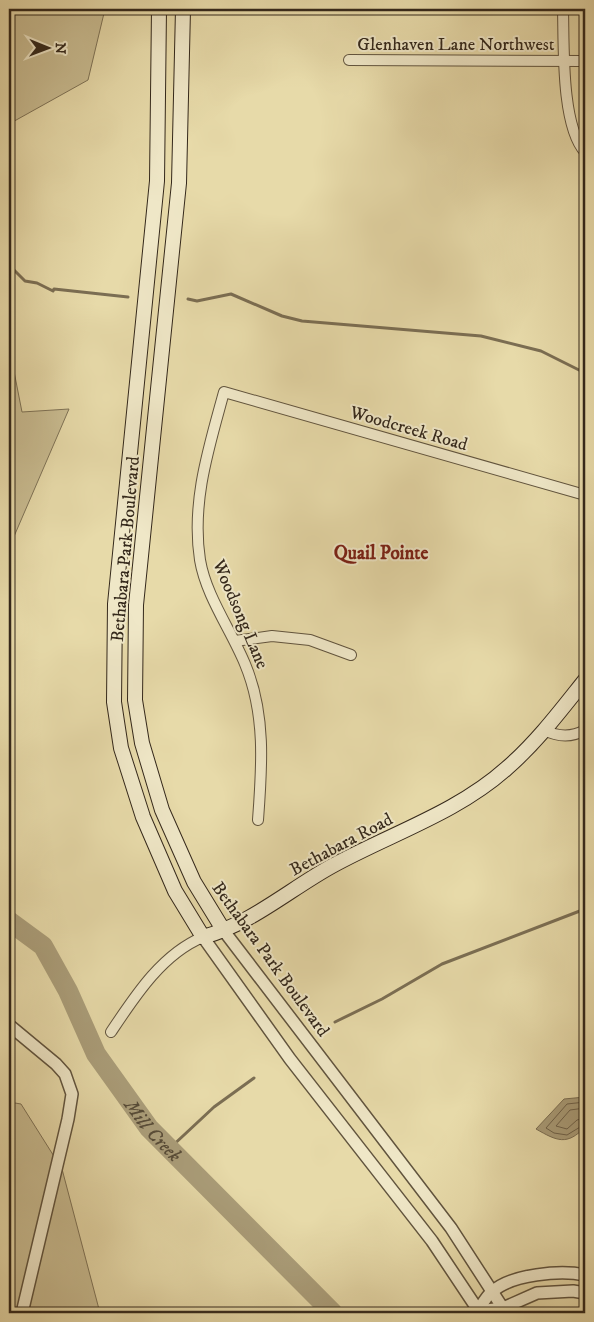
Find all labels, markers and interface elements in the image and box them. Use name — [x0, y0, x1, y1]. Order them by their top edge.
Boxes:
north arrow — [22, 22, 72, 72]
street label: Glenhaven Lane Northwest — [357, 34, 555, 56]
text: N — [51, 42, 69, 55]
street label: Woodcreek Road — [346, 401, 470, 456]
street label: Bethabara Park Boulevard — [107, 455, 145, 643]
district label: Quail Pointe — [334, 542, 428, 565]
street label: Woodsong Lane — [207, 556, 273, 672]
street label: Bethabara Road — [286, 809, 397, 881]
street label: Bethabara Park Boulevard — [207, 878, 334, 1041]
water label: Mill Creek — [118, 1093, 186, 1167]

